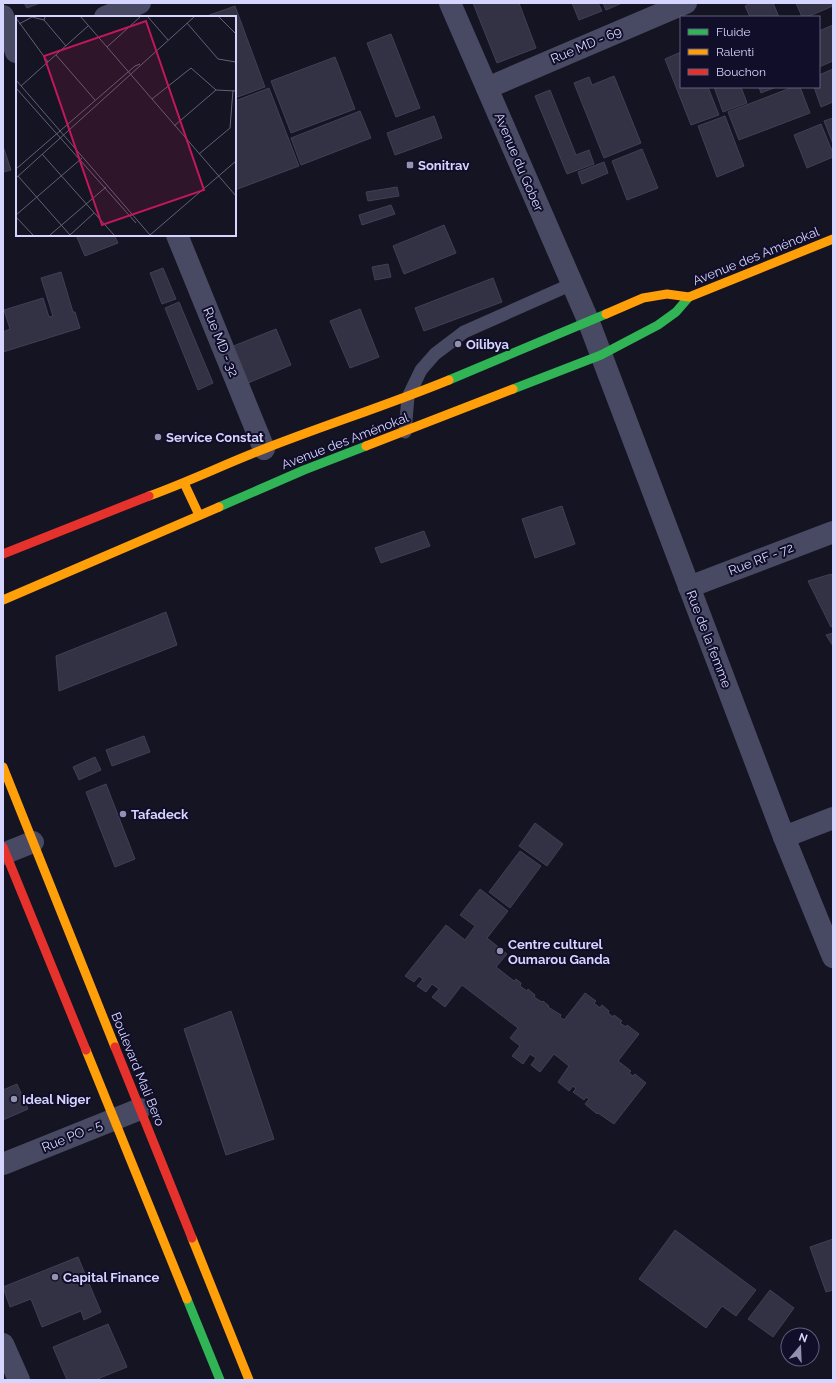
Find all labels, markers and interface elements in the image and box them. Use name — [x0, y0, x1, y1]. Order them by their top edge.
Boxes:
inset map — [16, 16, 236, 236]
legend — [680, 16, 820, 88]
street label: Rue MD - 69 — [548, 23, 624, 67]
text: Fluide — [716, 25, 751, 39]
text: Ralenti — [716, 45, 754, 59]
text: Bouchon — [716, 65, 766, 79]
street label: Avenue du Gober — [492, 111, 547, 214]
place label: Sonitrav — [418, 158, 470, 173]
marker: Sonitrav — [405, 160, 415, 170]
street label: Avenue des Aménokal — [691, 224, 822, 288]
street label: Rue MD - 32 — [200, 305, 242, 379]
place label: Oilibya — [466, 337, 510, 352]
marker: Oilibya — [453, 339, 463, 349]
street label: Avenue des Aménokal — [279, 410, 411, 472]
place label: Service Constat — [166, 430, 264, 445]
marker: Service Constat — [153, 432, 163, 442]
street label: Rue RF - 72 — [726, 540, 796, 578]
street label: Rue de la femme — [683, 588, 735, 690]
place label: Tafadeck — [131, 807, 189, 822]
marker: Tafadeck — [118, 809, 128, 819]
place label: Centre culturel Oumarou Ganda — [508, 937, 611, 967]
marker: Centre culturel Oumarou Ganda — [495, 946, 505, 956]
street label: Boulevard Mali Bero — [108, 1010, 168, 1128]
place label: Ideal Niger — [22, 1092, 90, 1107]
marker: Ideal Niger — [9, 1094, 19, 1104]
street label: Rue PO - 5 — [39, 1117, 105, 1155]
place label: Capital Finance — [63, 1270, 159, 1285]
marker: Capital Finance — [50, 1272, 60, 1282]
north arrow — [780, 1327, 820, 1367]
text: N — [797, 1331, 809, 1346]

